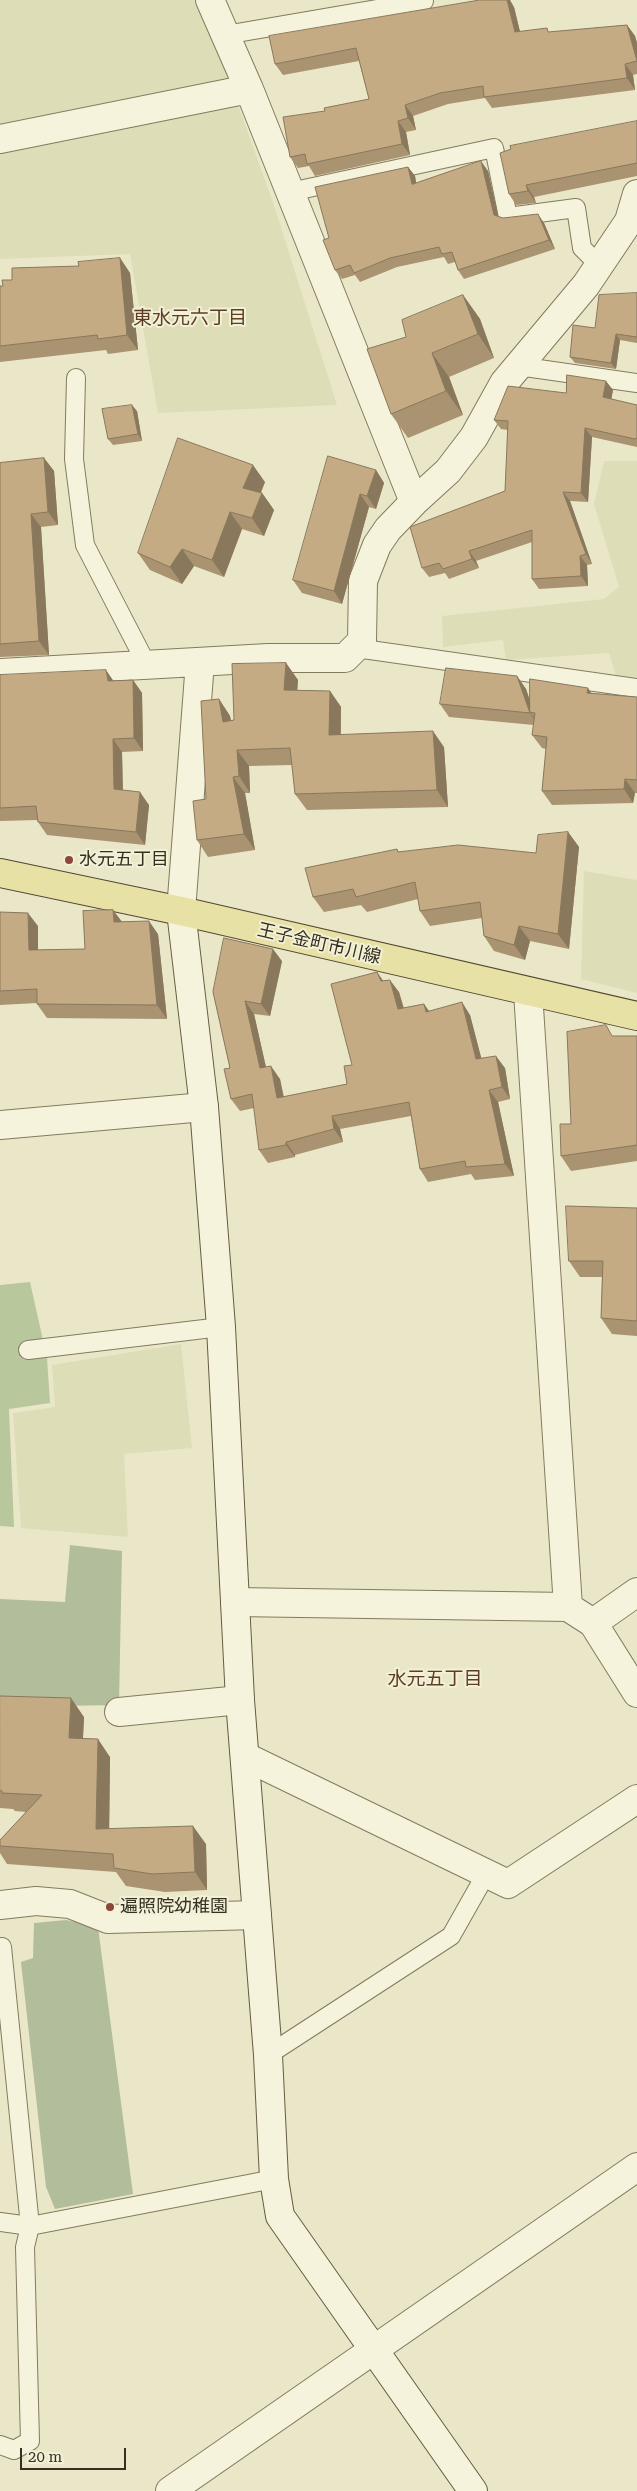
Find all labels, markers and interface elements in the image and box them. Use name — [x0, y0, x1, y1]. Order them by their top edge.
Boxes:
district label: 東水元六丁目 — [133, 307, 247, 329]
place label: 水元五丁目 — [79, 849, 169, 871]
marker: 水元五丁目 — [63, 854, 75, 866]
street label: 王子金町市川線 — [255, 919, 383, 969]
district label: 水元五丁目 — [388, 1668, 482, 1690]
place label: 遍照院幼稚園 — [120, 1896, 228, 1918]
marker: 遍照院幼稚園 — [104, 1901, 116, 1913]
scale bar — [22, 2438, 129, 2470]
text: 20 m — [28, 2448, 62, 2466]

